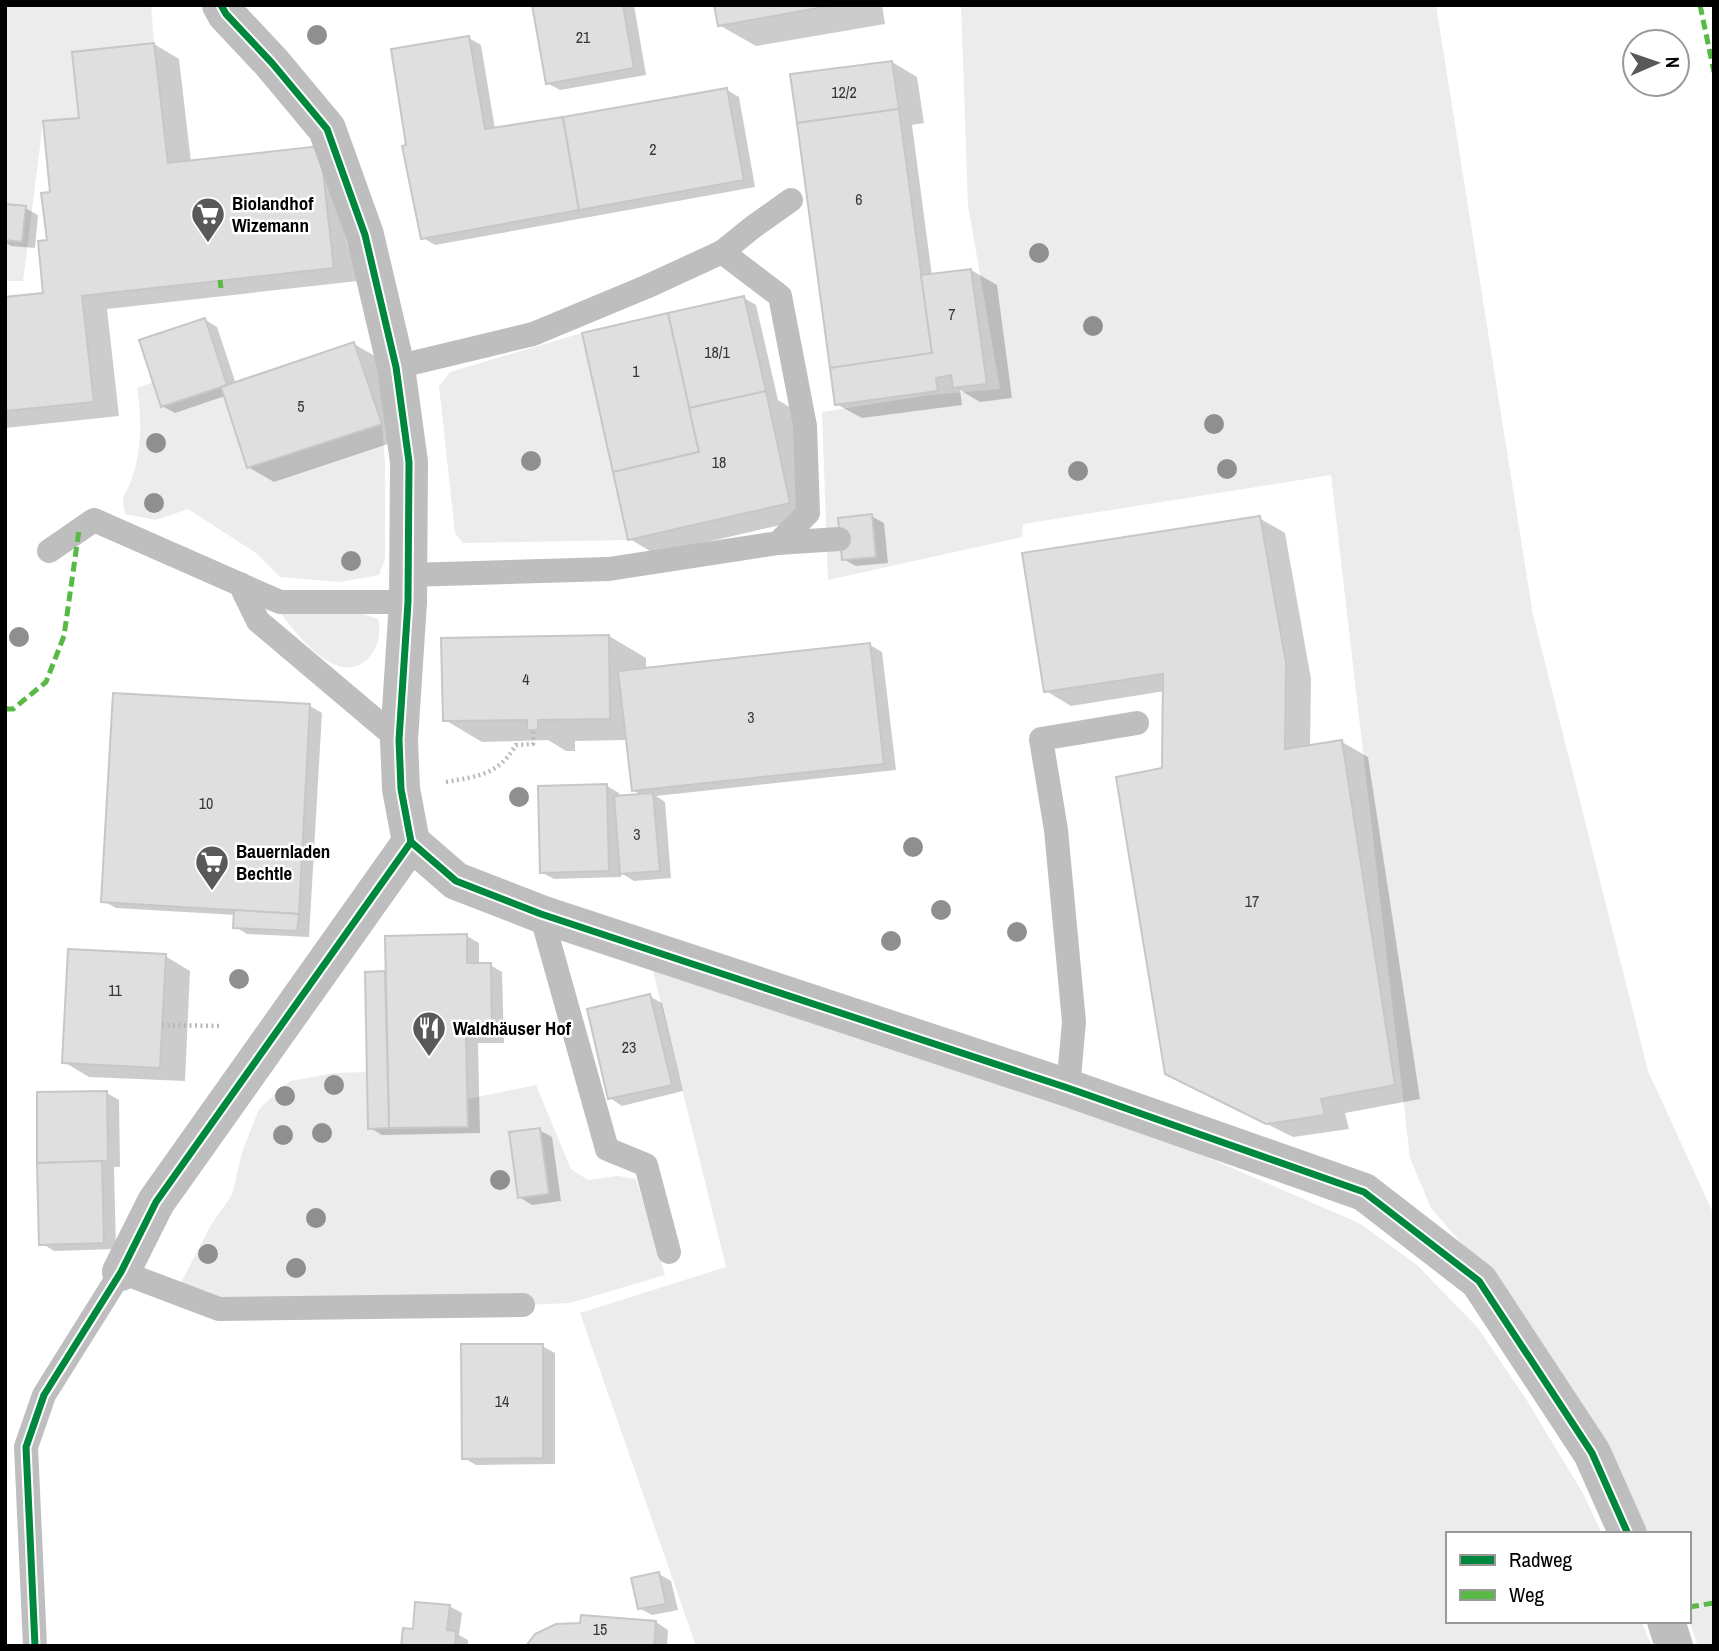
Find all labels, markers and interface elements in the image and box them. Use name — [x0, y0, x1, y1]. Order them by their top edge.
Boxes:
house number: 21 — [576, 26, 591, 48]
north arrow — [1621, 28, 1691, 98]
text: N — [1660, 56, 1686, 68]
house number: 12/2 — [831, 81, 857, 103]
house number: 2 — [649, 138, 657, 160]
house number: 6 — [855, 188, 863, 210]
place label: Biolandhof Wizemann — [232, 190, 314, 238]
supermarket icon: Biolandhof Wizemann — [189, 195, 227, 244]
house number: 7 — [948, 303, 956, 325]
house number: 18/1 — [704, 341, 730, 363]
house number: 1 — [632, 360, 640, 382]
house number: 5 — [297, 395, 305, 417]
house number: 18 — [712, 451, 726, 473]
house number: 4 — [522, 668, 530, 690]
house number: 3 — [747, 706, 755, 728]
house number: 10 — [199, 792, 213, 814]
house number: 3 — [633, 823, 641, 845]
place label: Bauernladen Bechtle — [236, 838, 330, 886]
supermarket icon: Bauernladen Bechtle — [193, 843, 231, 892]
house number: 17 — [1245, 890, 1259, 912]
house number: 11 — [108, 979, 123, 1001]
restaurant icon: Waldhäuser Hof — [410, 1009, 448, 1058]
place label: Waldhäuser Hof — [453, 1015, 572, 1041]
house number: 23 — [622, 1036, 636, 1058]
house number: 14 — [495, 1390, 509, 1412]
legend — [1446, 1532, 1691, 1623]
text: Radweg — [1509, 1545, 1573, 1574]
text: Weg — [1509, 1580, 1545, 1609]
house number: 15 — [593, 1618, 607, 1640]

